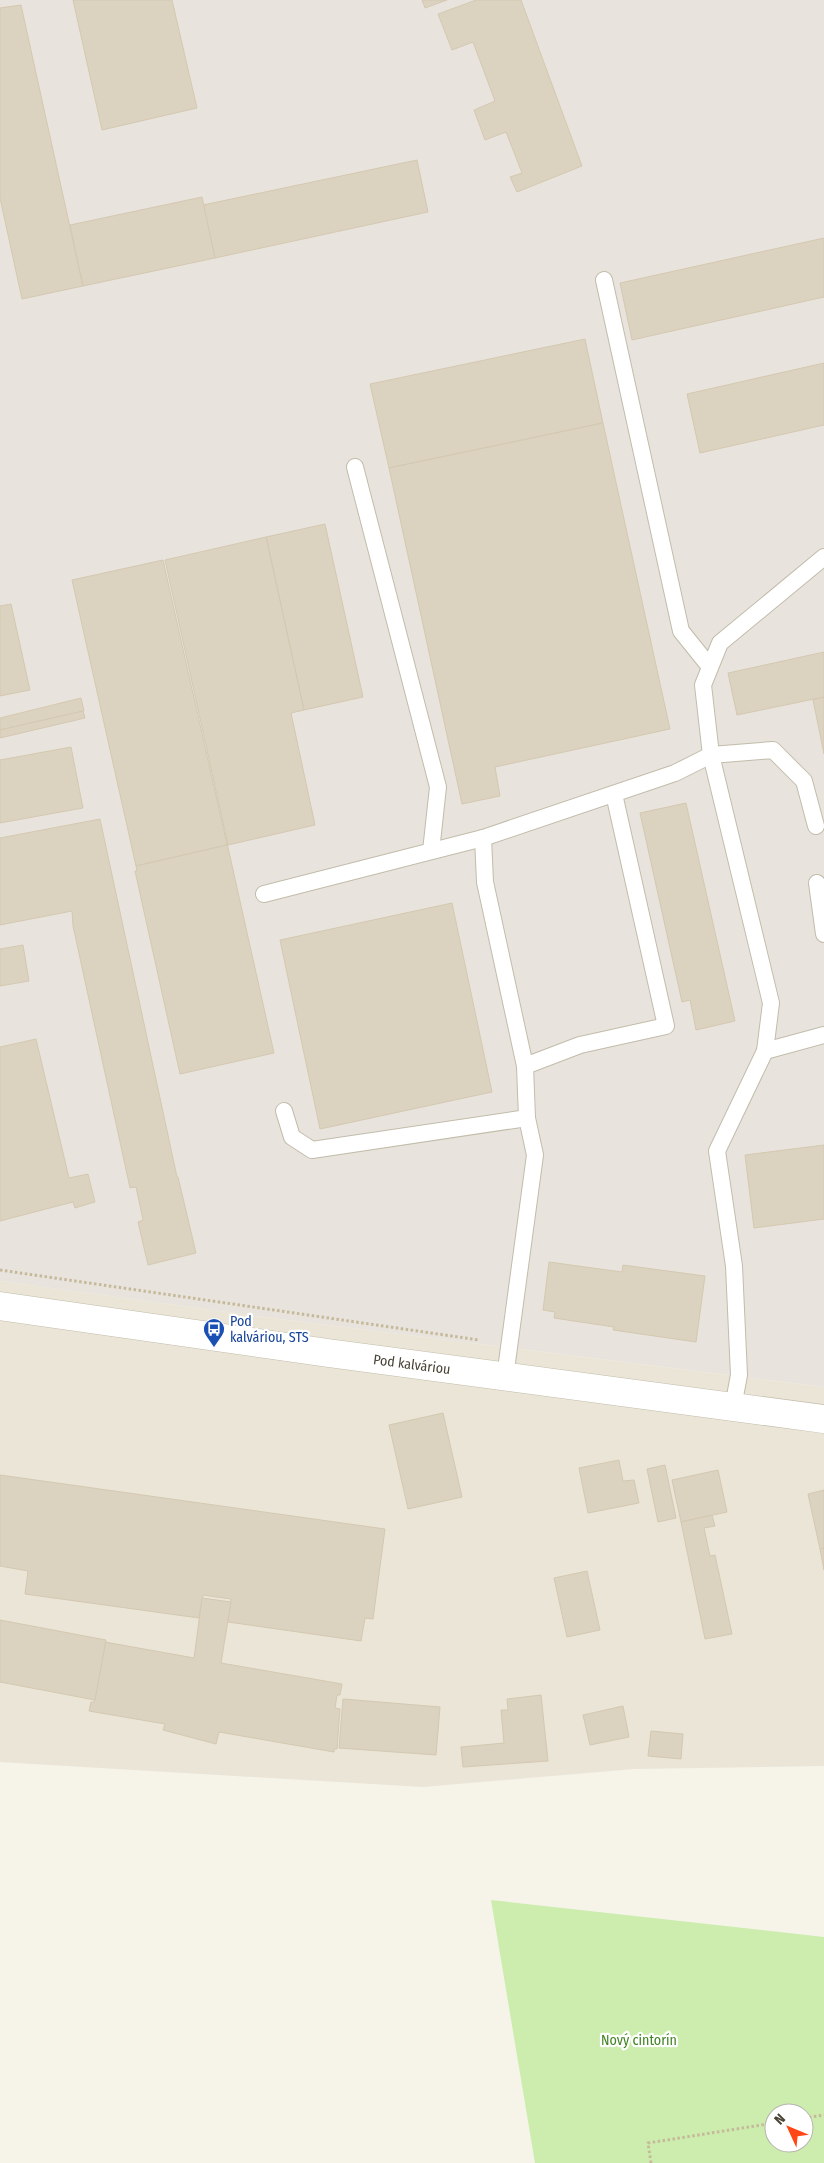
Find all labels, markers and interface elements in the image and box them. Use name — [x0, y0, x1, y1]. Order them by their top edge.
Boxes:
place label: Pod kalváriou, STS — [230, 1313, 309, 1346]
bus stop icon: Pod kalváriou, STS — [202, 1317, 226, 1348]
street label: Pod kalváriou — [372, 1351, 452, 1378]
park label: Nový cintorín — [601, 2032, 677, 2049]
north arrow — [764, 2103, 814, 2153]
text: N — [771, 2110, 789, 2128]

